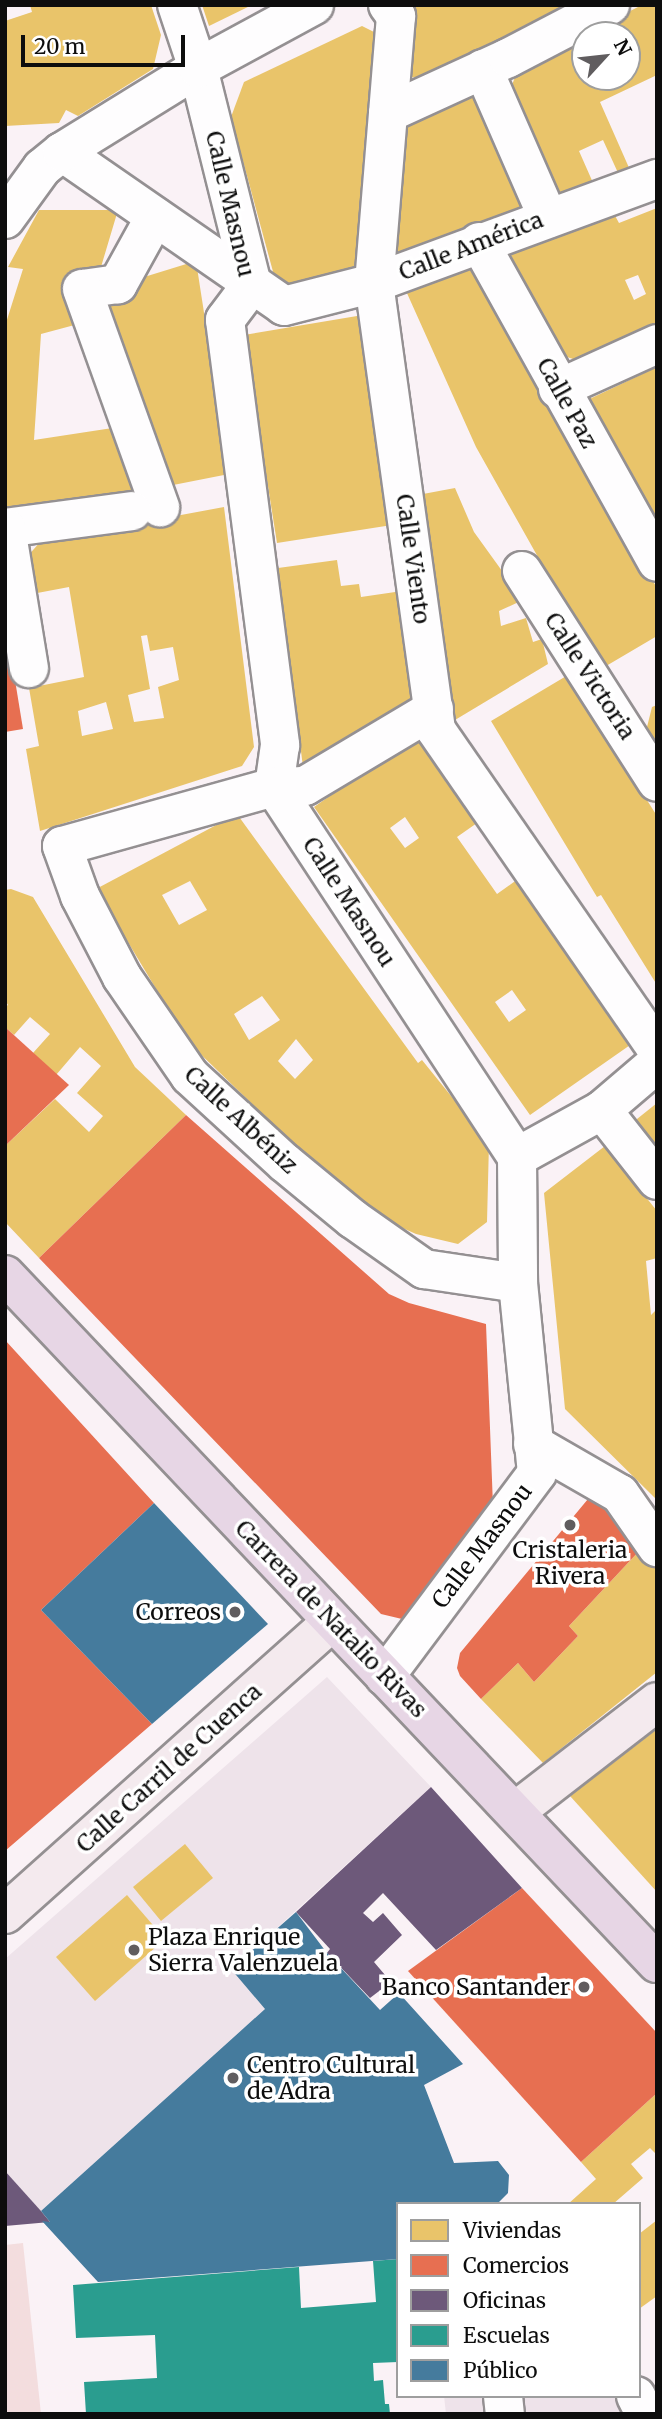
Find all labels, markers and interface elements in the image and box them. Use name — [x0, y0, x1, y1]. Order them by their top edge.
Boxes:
scale bar — [24, 21, 189, 65]
north arrow — [571, 21, 641, 91]
text: 20 m — [34, 33, 85, 60]
text: N — [609, 35, 637, 60]
street label: Calle Masnou — [200, 128, 260, 280]
street label: Calle América — [395, 206, 547, 286]
street label: Calle Paz — [531, 353, 603, 453]
street label: Calle Viento — [390, 492, 436, 626]
street label: Calle Victoria — [539, 607, 641, 745]
street label: Calle Masnou — [297, 832, 401, 972]
street label: Calle Albéniz — [179, 1061, 303, 1179]
street label: Calle Masnou — [426, 1478, 538, 1614]
street label: Carrera de Natalio Rivas — [230, 1515, 432, 1723]
marker: Cristaleria Rivera — [562, 1517, 578, 1533]
place label: Cristaleria Rivera — [513, 1536, 627, 1590]
place label: Correos — [136, 1598, 221, 1626]
marker: Correos — [227, 1604, 243, 1620]
street label: Calle Carril de Cuenca — [71, 1678, 267, 1858]
place label: Plaza Enrique Sierra Valenzuela — [148, 1923, 338, 1977]
marker: Plaza Enrique Sierra Valenzuela — [126, 1942, 142, 1958]
place label: Banco Santander — [382, 1973, 570, 2001]
marker: Banco Santander — [576, 1979, 592, 1995]
place label: Centro Cultural de Adra — [247, 2051, 415, 2105]
marker: Centro Cultural de Adra — [225, 2070, 241, 2086]
legend — [396, 2202, 641, 2398]
text: Viviendas — [463, 2217, 561, 2244]
text: Comercios — [463, 2252, 569, 2279]
text: Oficinas — [463, 2287, 546, 2314]
text: Escuelas — [463, 2322, 550, 2349]
text: Público — [463, 2357, 538, 2384]

